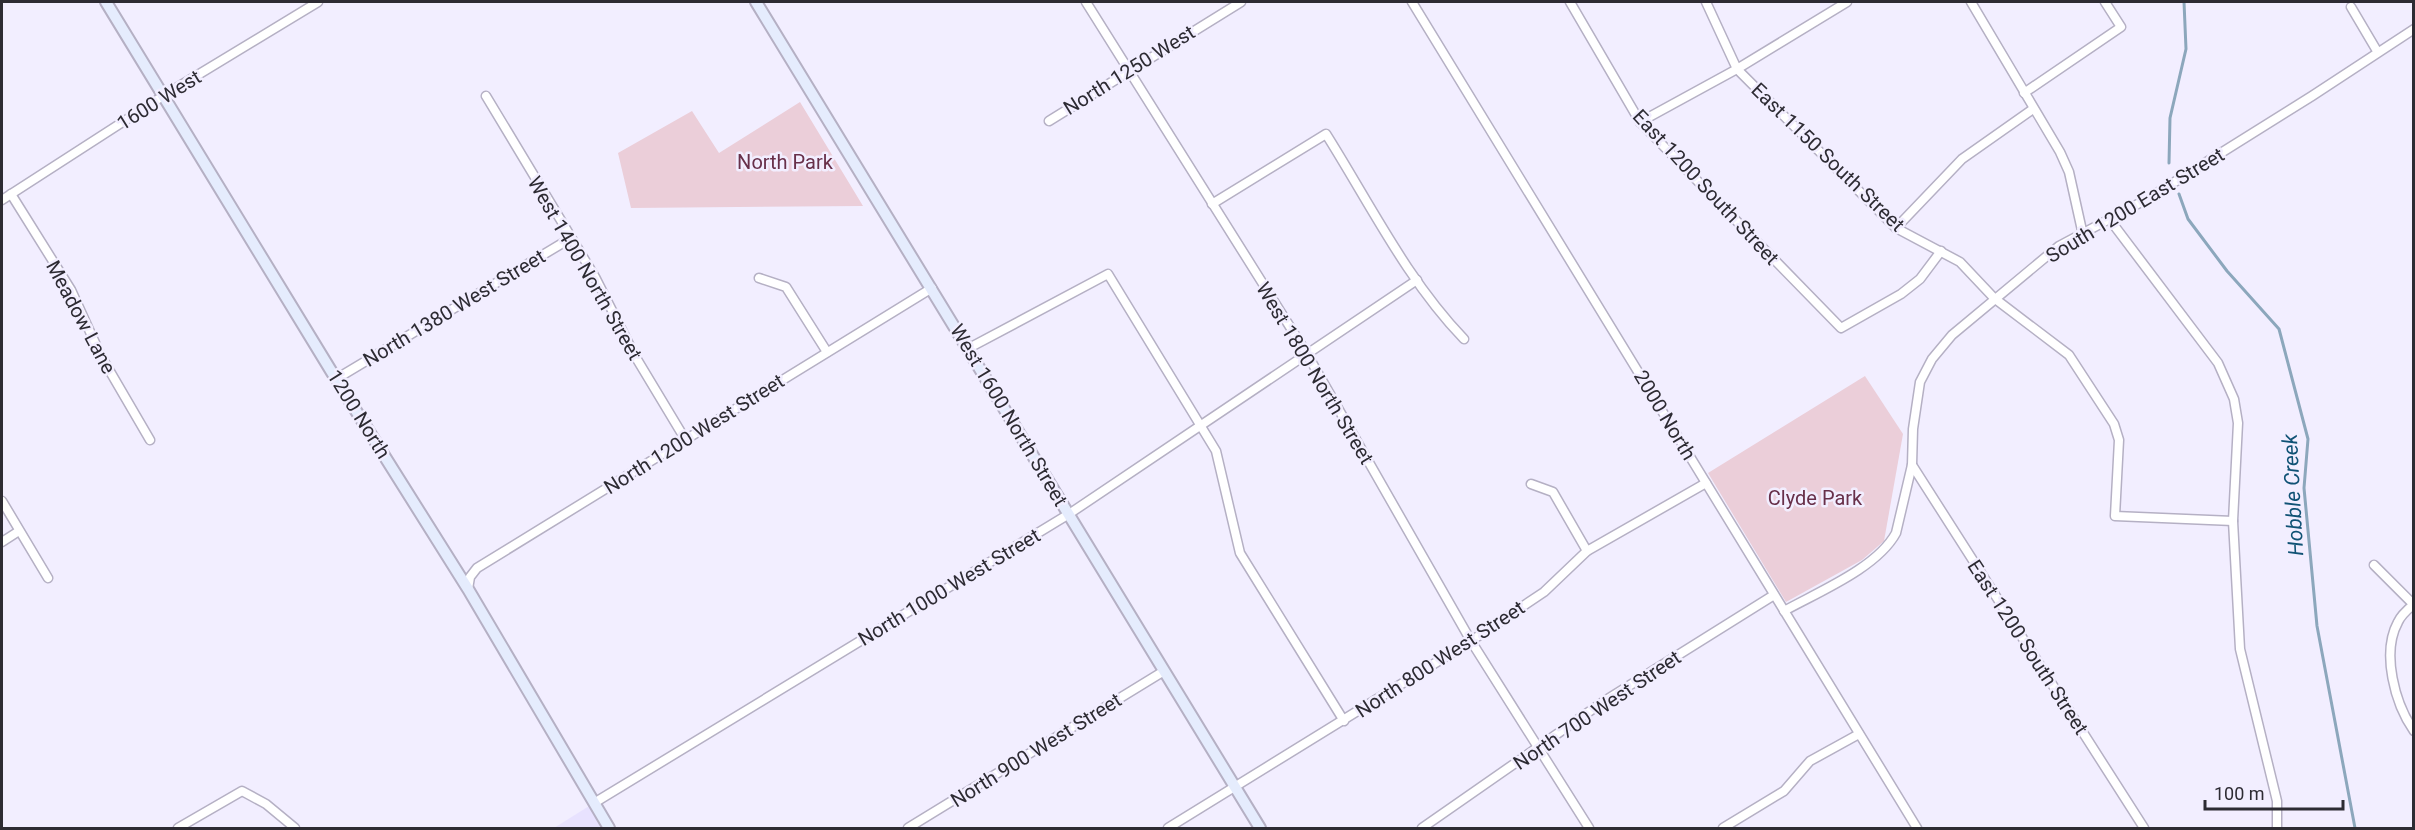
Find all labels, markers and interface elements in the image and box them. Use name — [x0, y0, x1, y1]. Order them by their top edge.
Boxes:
street label: North 1250 West — [1059, 20, 1199, 120]
street label: 1600 West — [112, 65, 206, 135]
street label: East 1150 South Street — [1746, 78, 1910, 236]
street label: East 1200 South Street — [1628, 104, 1784, 270]
street label: South 1200 East Street — [2042, 142, 2228, 268]
park label: North Park — [737, 150, 834, 174]
street label: West 1400 North Street — [523, 172, 647, 364]
street label: North 1380 West Street — [359, 244, 549, 372]
street label: Meadow Lane — [41, 256, 121, 378]
street label: West 1800 North Street — [1251, 278, 1379, 468]
street label: West 1600 North Street — [945, 320, 1073, 510]
street label: 1200 North — [322, 365, 396, 463]
street label: 2000 North — [1629, 366, 1701, 464]
street label: North 1200 West Street — [599, 369, 789, 499]
water label: Hobble Creek — [2278, 433, 2308, 556]
park label: Clyde Park — [1768, 486, 1863, 510]
street label: North 1000 West Street — [854, 523, 1044, 651]
street label: East 1200 South Street — [1962, 555, 2094, 739]
street label: North 800 West Street — [1351, 595, 1529, 723]
street label: North 700 West Street — [1509, 645, 1685, 775]
street label: North 900 West Street — [946, 688, 1126, 812]
scale bar — [2205, 773, 2343, 811]
text: 100 m — [2214, 783, 2265, 804]

